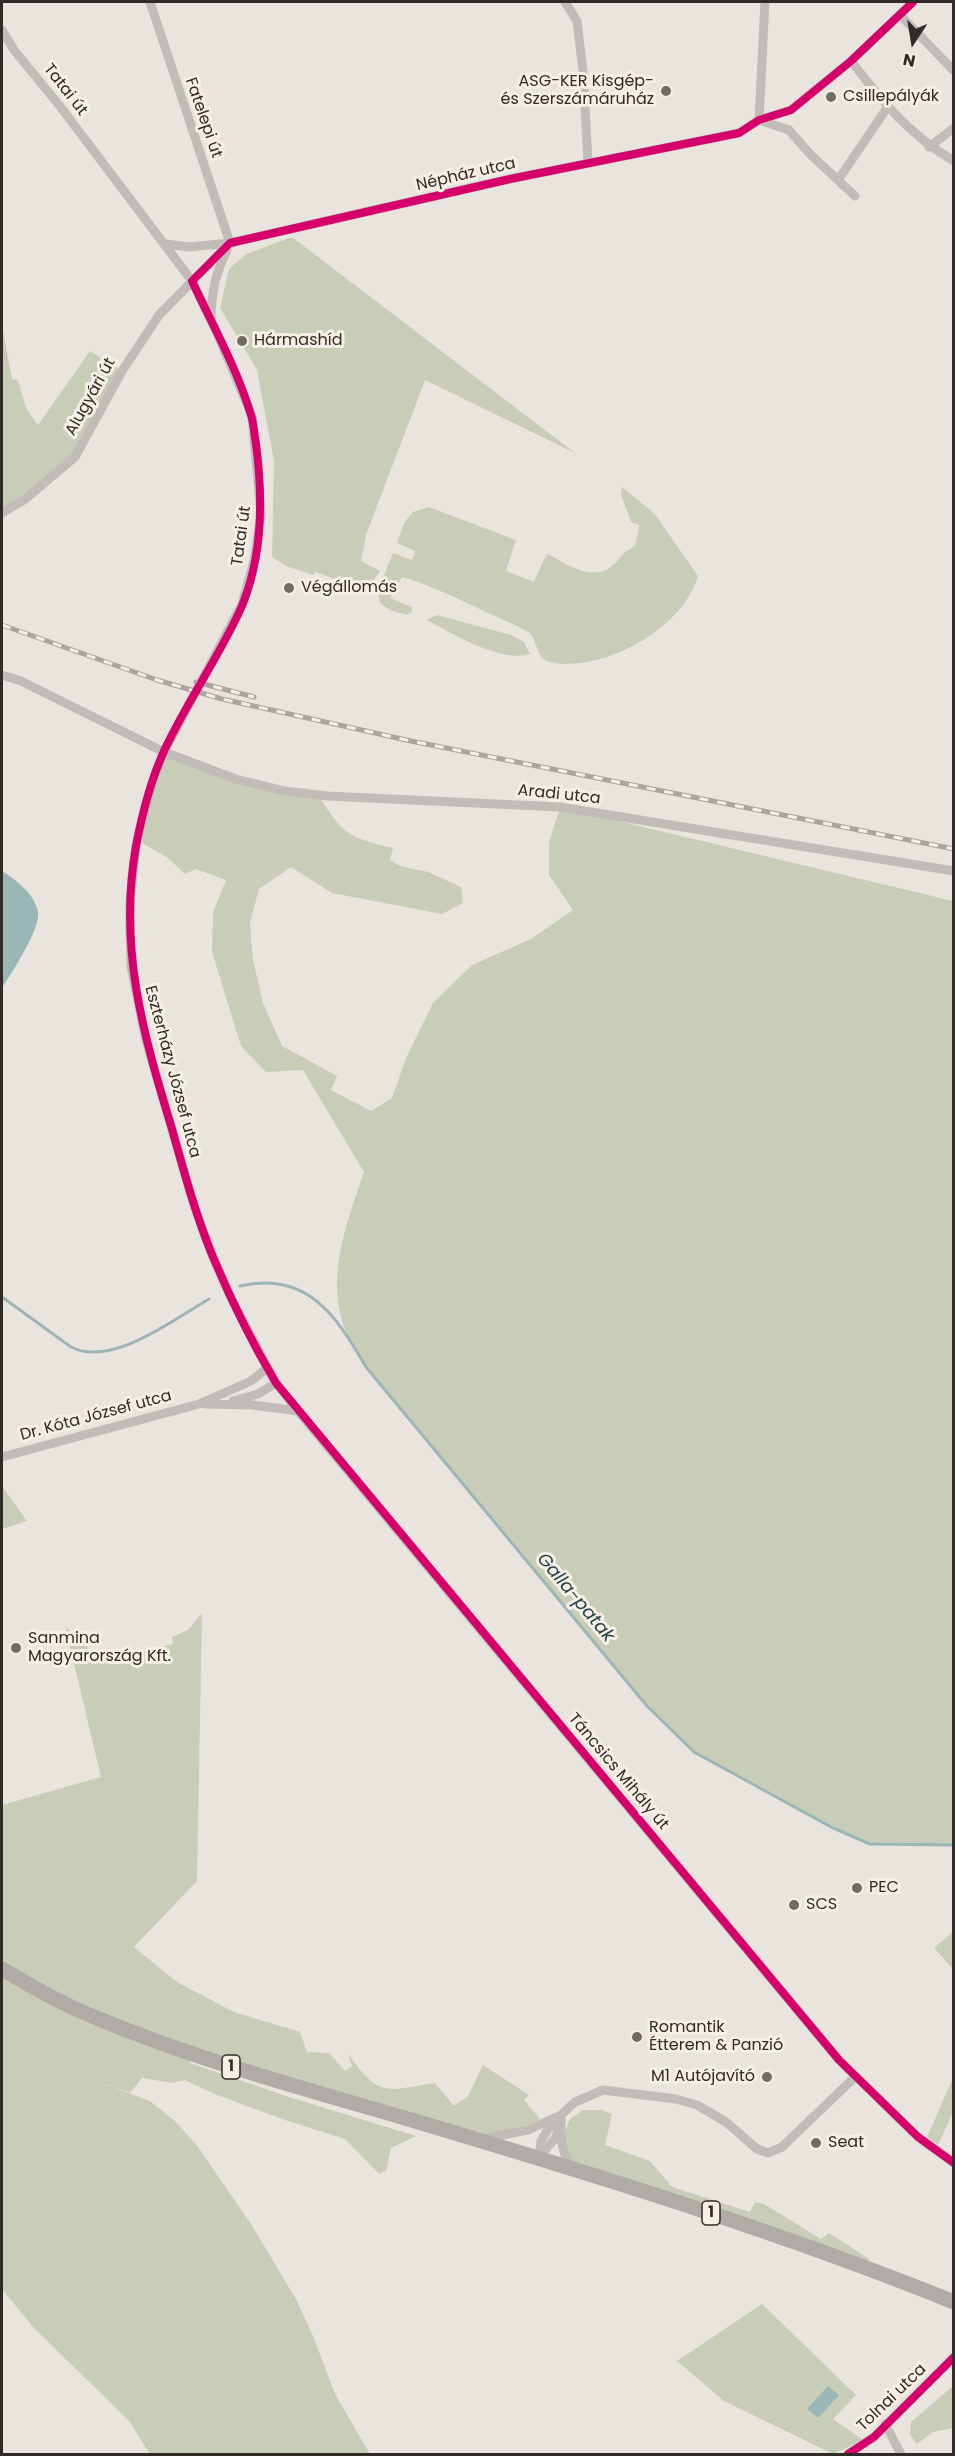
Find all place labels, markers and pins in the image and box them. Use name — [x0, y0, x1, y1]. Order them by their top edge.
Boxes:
place label: ASG-KER Kisgép- és Szerszámáruház — [501, 72, 654, 110]
marker: ASG-KER Kisgép- és Szerszámáruház — [659, 84, 673, 98]
place label: Csillepályák — [843, 87, 939, 107]
marker: Csillepályák — [824, 90, 838, 104]
place label: Hármashíd — [254, 331, 342, 351]
marker: Hármashíd — [235, 334, 249, 348]
place label: Végállomás — [301, 578, 397, 598]
marker: Végállomás — [282, 581, 296, 595]
place label: Sanmina Magyarország Kft. — [28, 1629, 171, 1667]
marker: Sanmina Magyarország Kft. — [9, 1641, 23, 1655]
place label: PEC — [869, 1878, 899, 1898]
marker: PEC — [850, 1881, 864, 1895]
place label: SCS — [806, 1895, 837, 1915]
marker: SCS — [787, 1898, 801, 1912]
place label: Romantik Étterem & Panzió — [649, 2018, 783, 2056]
marker: Romantik Étterem & Panzió — [630, 2030, 644, 2044]
place label: M1 Autójavító — [651, 2067, 755, 2087]
marker: M1 Autójavító — [760, 2070, 774, 2084]
place label: Seat — [828, 2133, 864, 2153]
marker: Seat — [809, 2136, 823, 2150]

